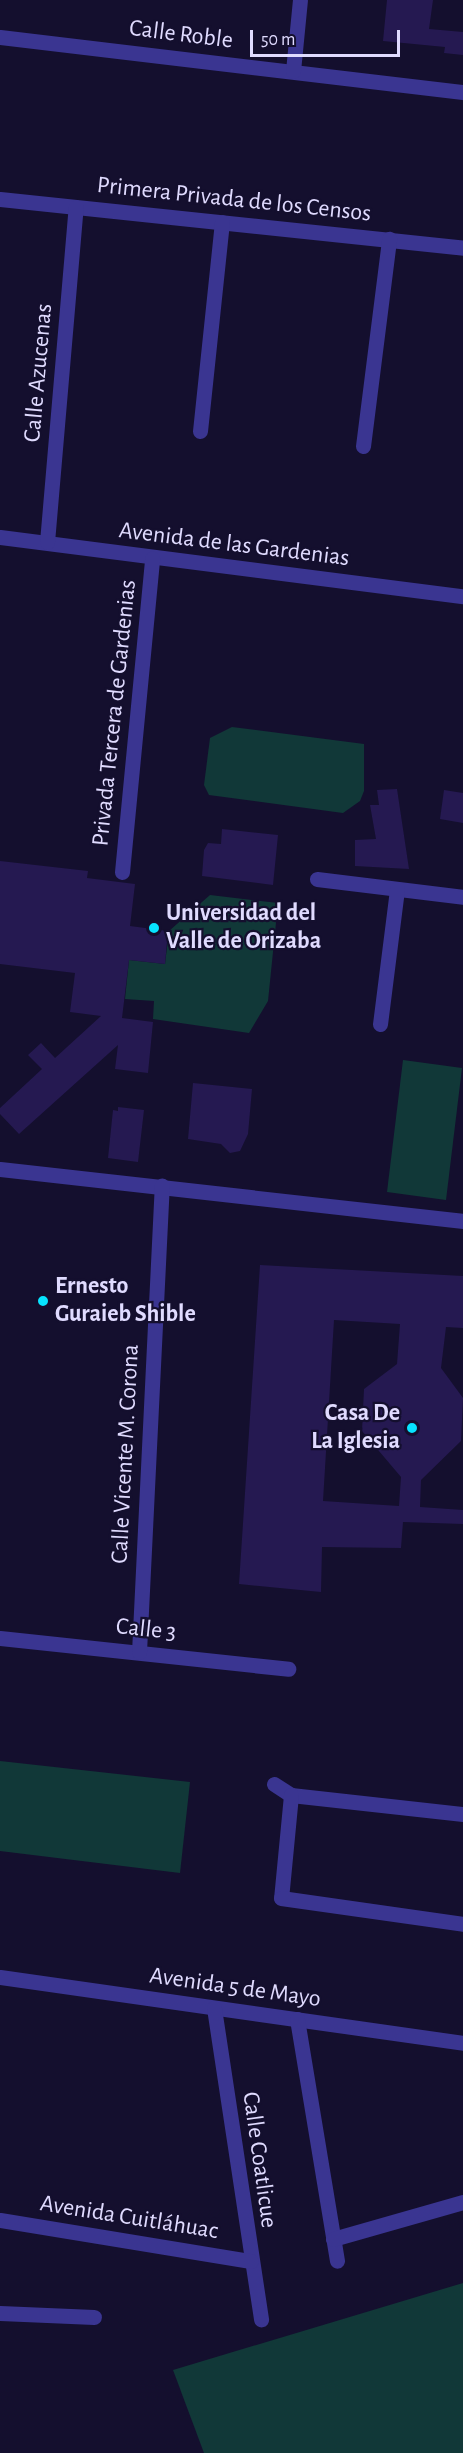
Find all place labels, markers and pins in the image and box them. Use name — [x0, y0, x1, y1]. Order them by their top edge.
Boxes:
place label: Universidad del Valle de Orizaba — [166, 900, 321, 956]
marker: Universidad del Valle de Orizaba — [147, 921, 161, 935]
place label: Ernesto Guraieb Shible — [55, 1273, 196, 1329]
marker: Ernesto Guraieb Shible — [36, 1294, 50, 1308]
place label: Casa De La Iglesia — [311, 1400, 400, 1456]
marker: Casa De La Iglesia — [405, 1421, 419, 1435]

